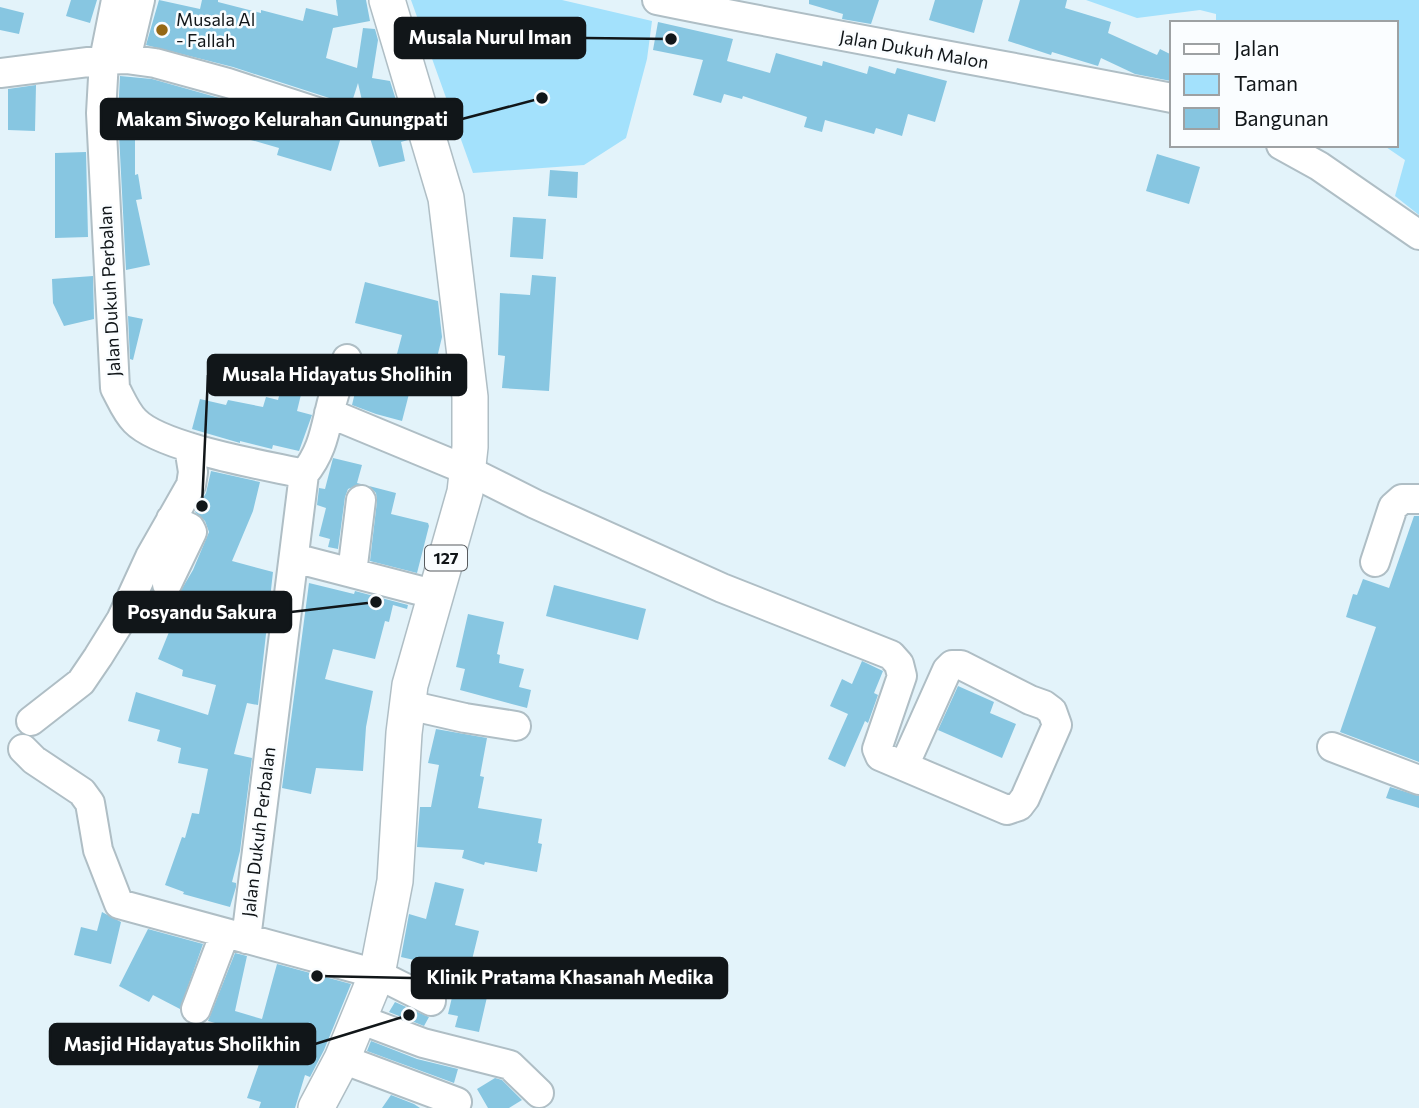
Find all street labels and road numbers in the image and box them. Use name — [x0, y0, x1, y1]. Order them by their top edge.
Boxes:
street label: Jalan Dukuh Malon — [838, 25, 991, 73]
street label: Jalan Dukuh Perbalan — [94, 205, 124, 377]
road number: 127 — [425, 545, 467, 570]
street label: Jalan Dukuh Perbalan — [237, 746, 279, 918]

